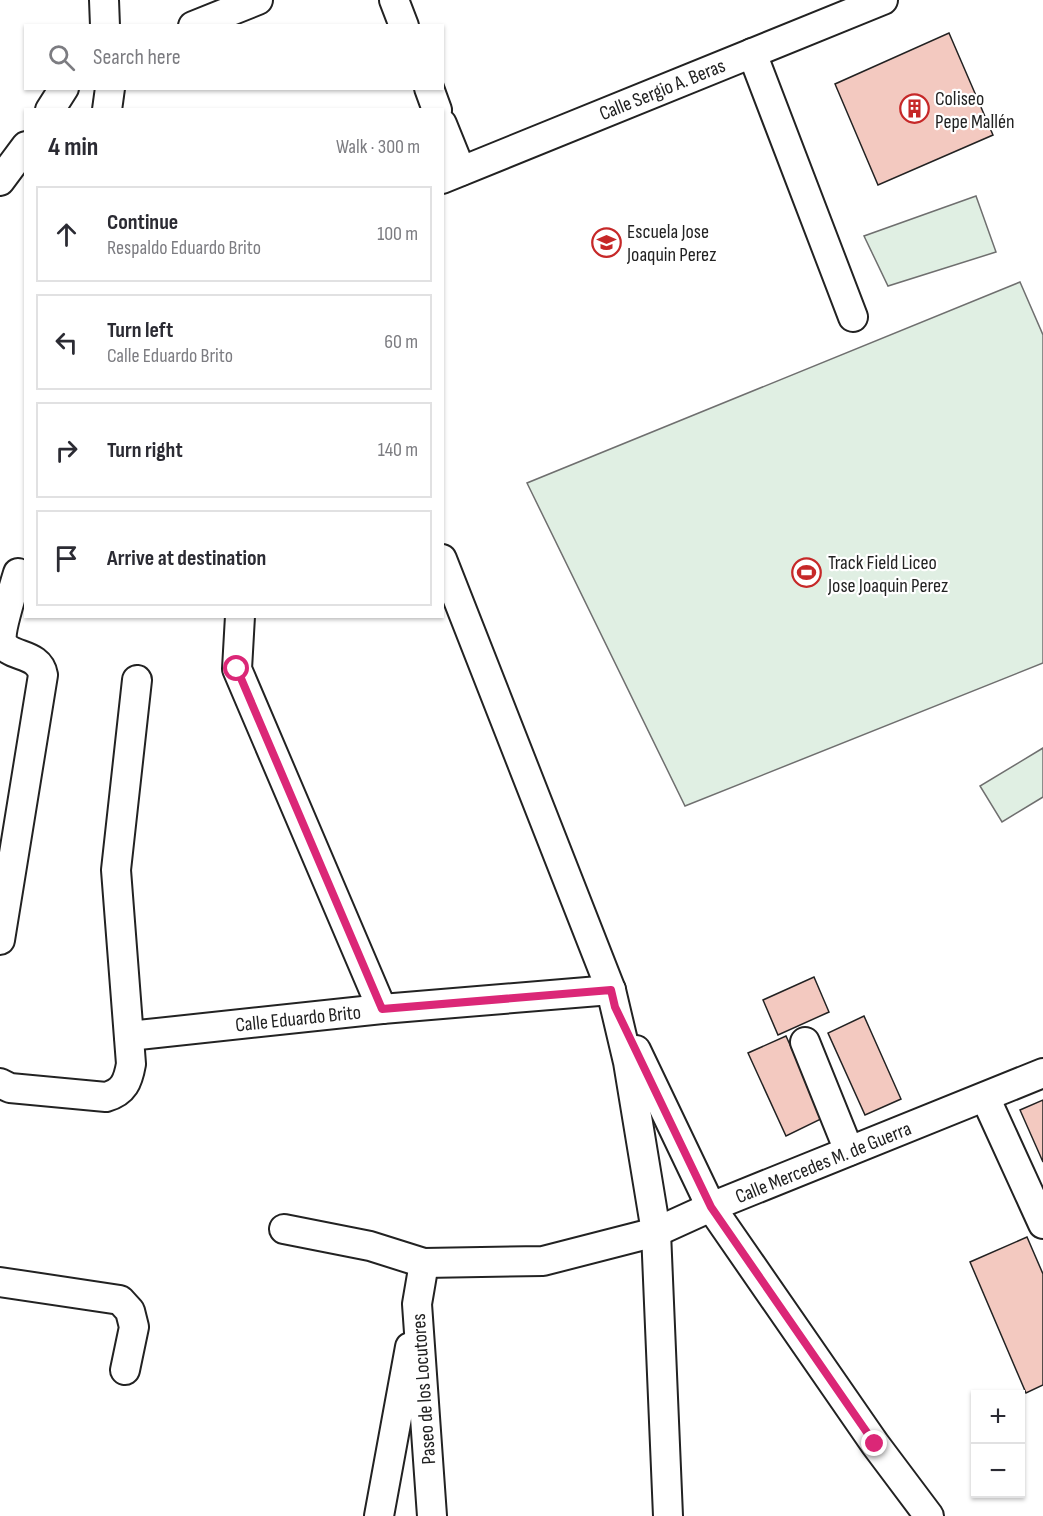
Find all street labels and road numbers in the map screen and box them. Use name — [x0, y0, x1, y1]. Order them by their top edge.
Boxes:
street label: Calle Sergio A. Beras — [596, 54, 729, 126]
street label: Calle Eduardo Brito — [234, 1000, 362, 1038]
street label: Calle Mercedes M. de Guerra — [732, 1117, 915, 1209]
street label: Paseo de los Locutores — [407, 1313, 441, 1465]

